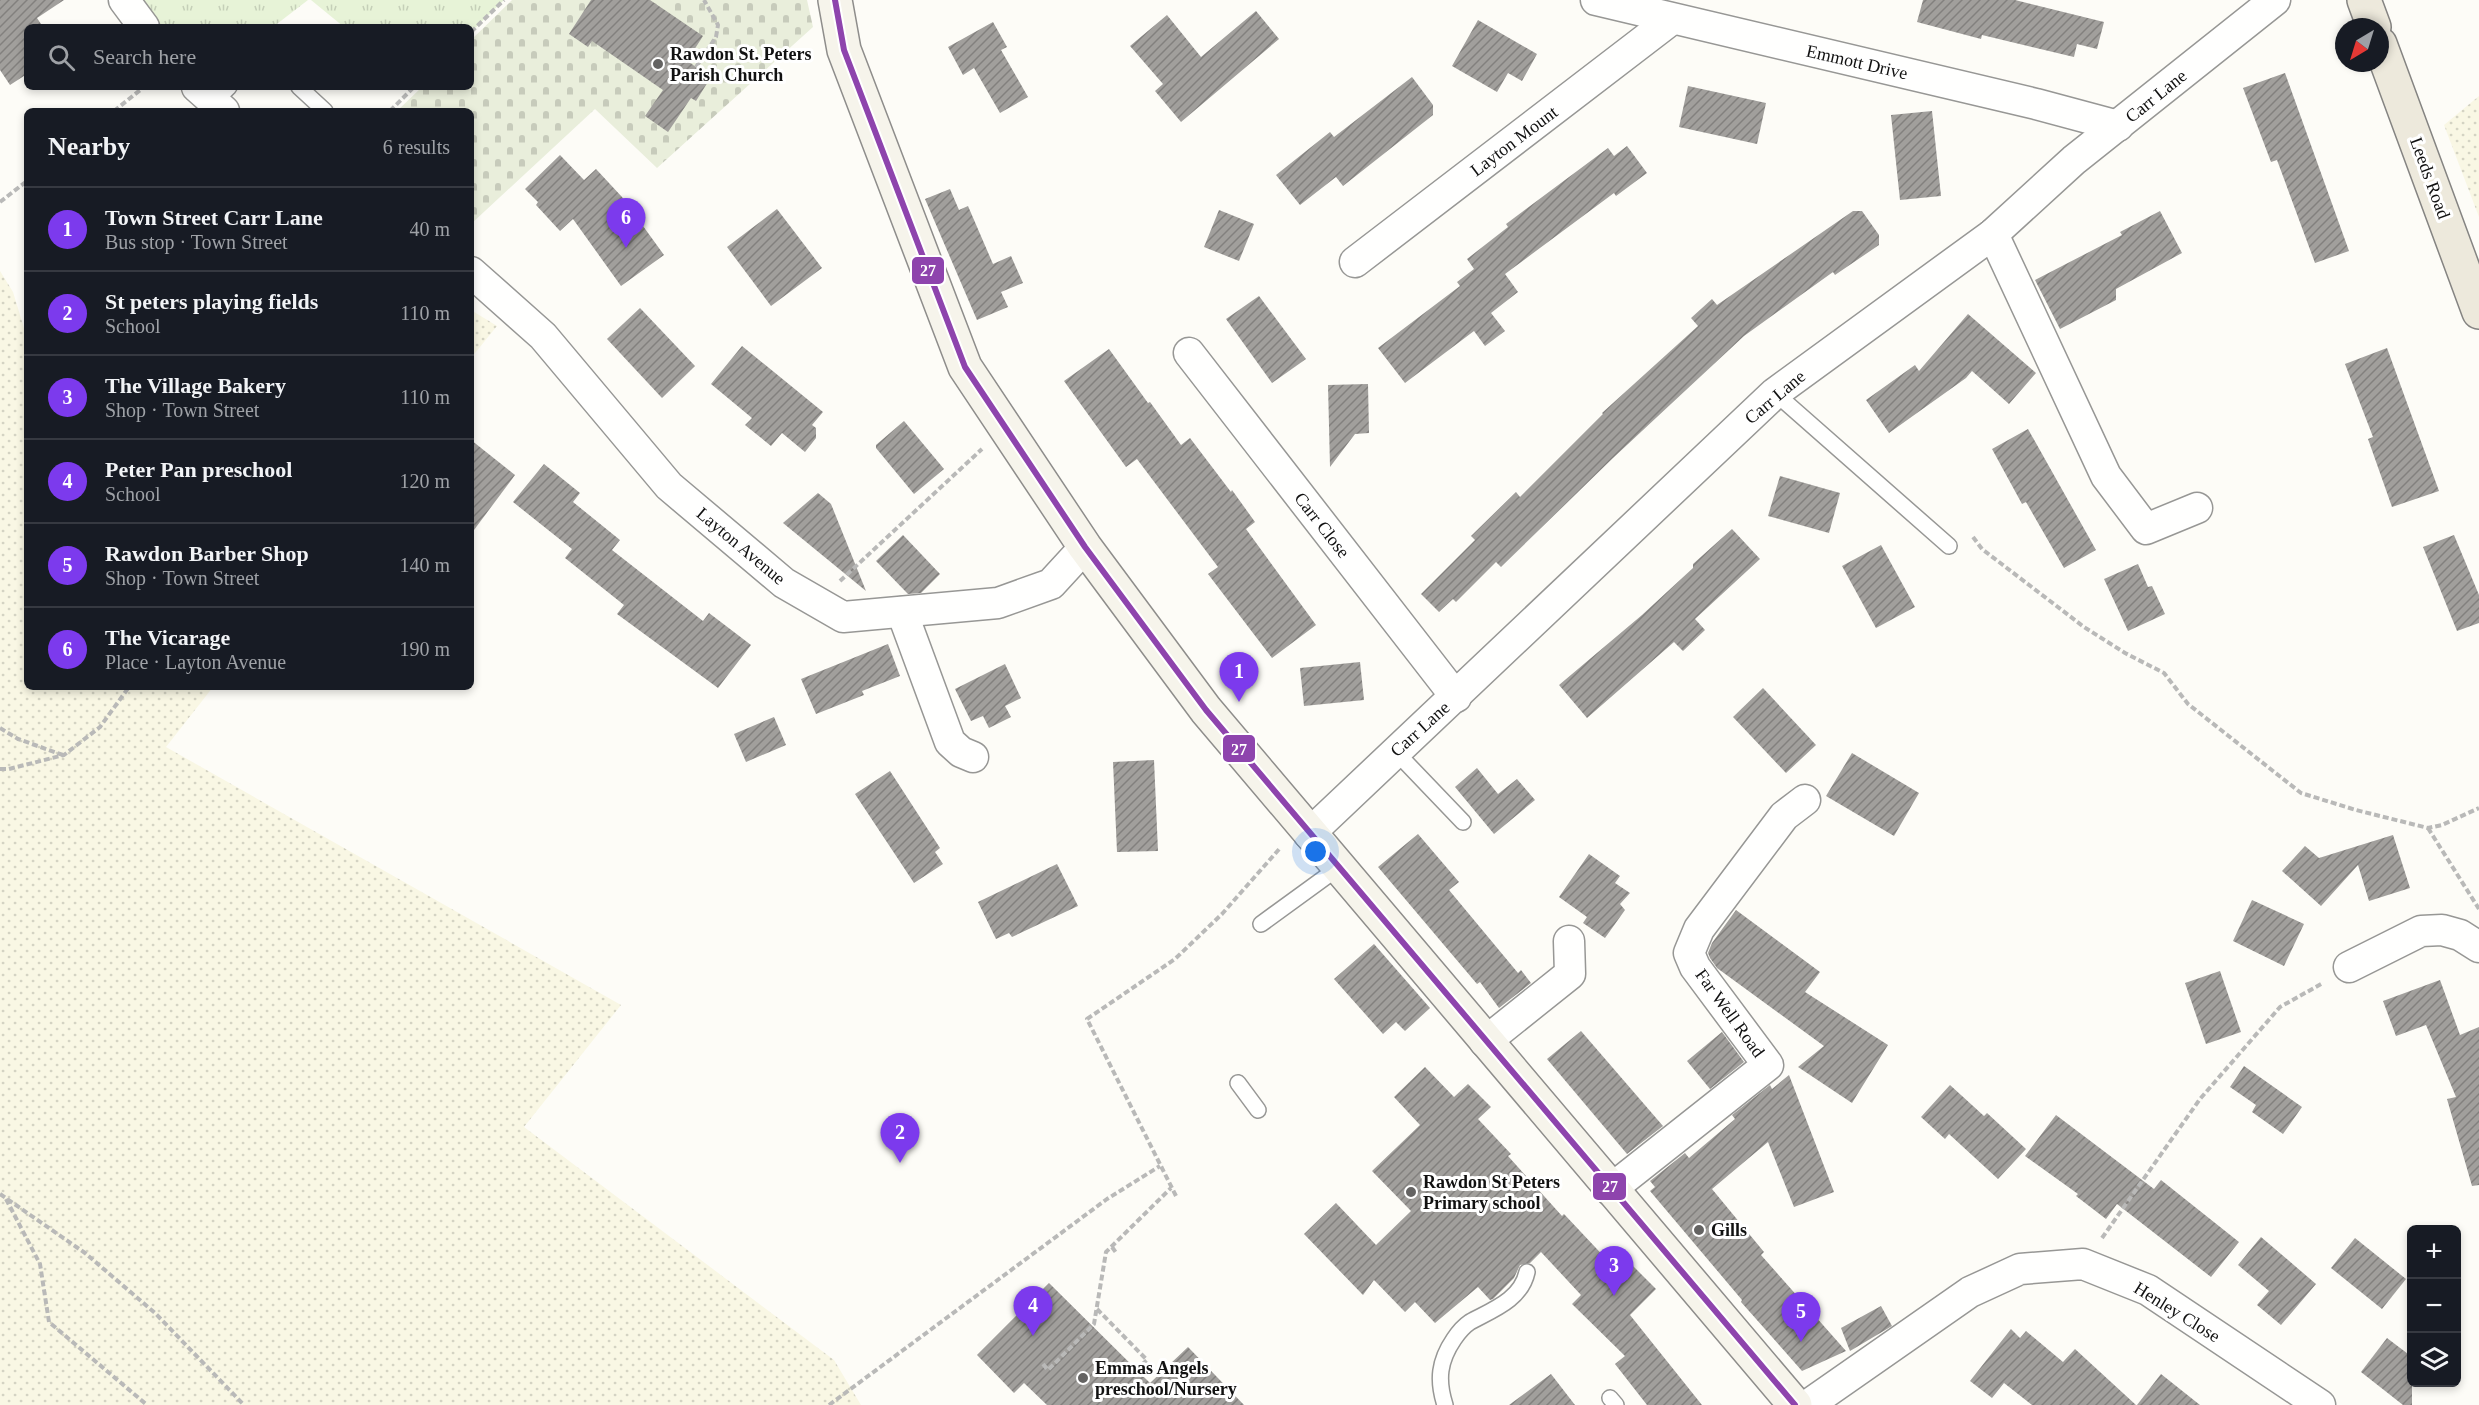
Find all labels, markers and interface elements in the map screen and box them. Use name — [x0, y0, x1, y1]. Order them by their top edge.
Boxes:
north arrow — [2335, 18, 2389, 72]
search box — [24, 24, 474, 90]
icon: search — [45, 41, 78, 74]
street label: Emmott Drive — [1804, 41, 1910, 83]
text: Search here — [93, 44, 196, 69]
place label: Rawdon St. Peters Parish Church — [670, 44, 812, 85]
marker: Rawdon St. Peters Parish Church — [651, 57, 665, 71]
street label: Carr Lane — [2122, 65, 2190, 127]
street label: Layton Mount — [1467, 102, 1561, 180]
text: Nearby — [48, 132, 130, 161]
street label: Leeds Road — [2406, 134, 2454, 222]
text: 6 results — [383, 136, 450, 158]
pin: 6 — [606, 198, 646, 248]
text: Town Street Carr Lane — [105, 205, 323, 230]
text: 1 — [63, 218, 73, 240]
text: 40 m — [409, 218, 450, 240]
text: Bus stop · Town Street — [105, 231, 288, 253]
line badge: 27 — [911, 256, 945, 285]
text: 27 — [920, 262, 936, 279]
text: St peters playing fields — [105, 289, 318, 314]
text: 2 — [63, 302, 73, 324]
text: 110 m — [400, 302, 450, 324]
text: School — [105, 315, 161, 337]
street label: Carr Lane — [1741, 366, 1809, 428]
text: The Village Bakery — [105, 373, 286, 398]
text: 3 — [63, 386, 73, 408]
text: 110 m — [400, 386, 450, 408]
text: Shop · Town Street — [105, 399, 259, 421]
text: Peter Pan preschool — [105, 457, 292, 482]
text: 4 — [63, 470, 73, 492]
text: 120 m — [399, 470, 450, 492]
text: School — [105, 483, 161, 505]
street label: Carr Close — [1290, 488, 1354, 562]
street label: Layton Avenue — [693, 503, 789, 589]
text: Rawdon Barber Shop — [105, 541, 309, 566]
text: 5 — [63, 554, 73, 576]
text: 140 m — [399, 554, 450, 576]
text: Shop · Town Street — [105, 567, 259, 589]
text: The Vicarage — [105, 625, 230, 650]
text: 6 — [63, 638, 73, 660]
text: 190 m — [399, 638, 450, 660]
text: Place · Layton Avenue — [105, 651, 286, 673]
pin: 1 — [1220, 652, 1258, 702]
street label: Carr Lane — [1386, 697, 1454, 761]
line badge: 27 — [1222, 734, 1256, 763]
text: 27 — [1231, 741, 1247, 758]
your location — [1301, 837, 1330, 866]
street label: Far Well Road — [1691, 965, 1769, 1061]
pin: 2 — [880, 1114, 920, 1163]
place label: Rawdon St Peters Primary school — [1423, 1172, 1560, 1213]
line badge: 27 — [1592, 1172, 1627, 1201]
text: 27 — [1602, 1178, 1618, 1195]
marker: Rawdon St Peters Primary school — [1404, 1185, 1418, 1199]
place label: Gills — [1711, 1220, 1747, 1240]
marker: Gills — [1692, 1223, 1706, 1237]
map controls — [2407, 1225, 2461, 1387]
button: + — [2407, 1225, 2461, 1279]
pin: 3 — [1594, 1246, 1634, 1296]
street label: Henley Close — [2130, 1278, 2224, 1346]
button: − — [2407, 1279, 2461, 1333]
pin: 4 — [1014, 1286, 1052, 1336]
pin: 5 — [1782, 1292, 1820, 1342]
button: layers — [2407, 1333, 2461, 1387]
place label: Emmas Angels preschool/Nursery — [1095, 1358, 1237, 1399]
marker: Emmas Angels preschool/Nursery — [1076, 1371, 1090, 1385]

